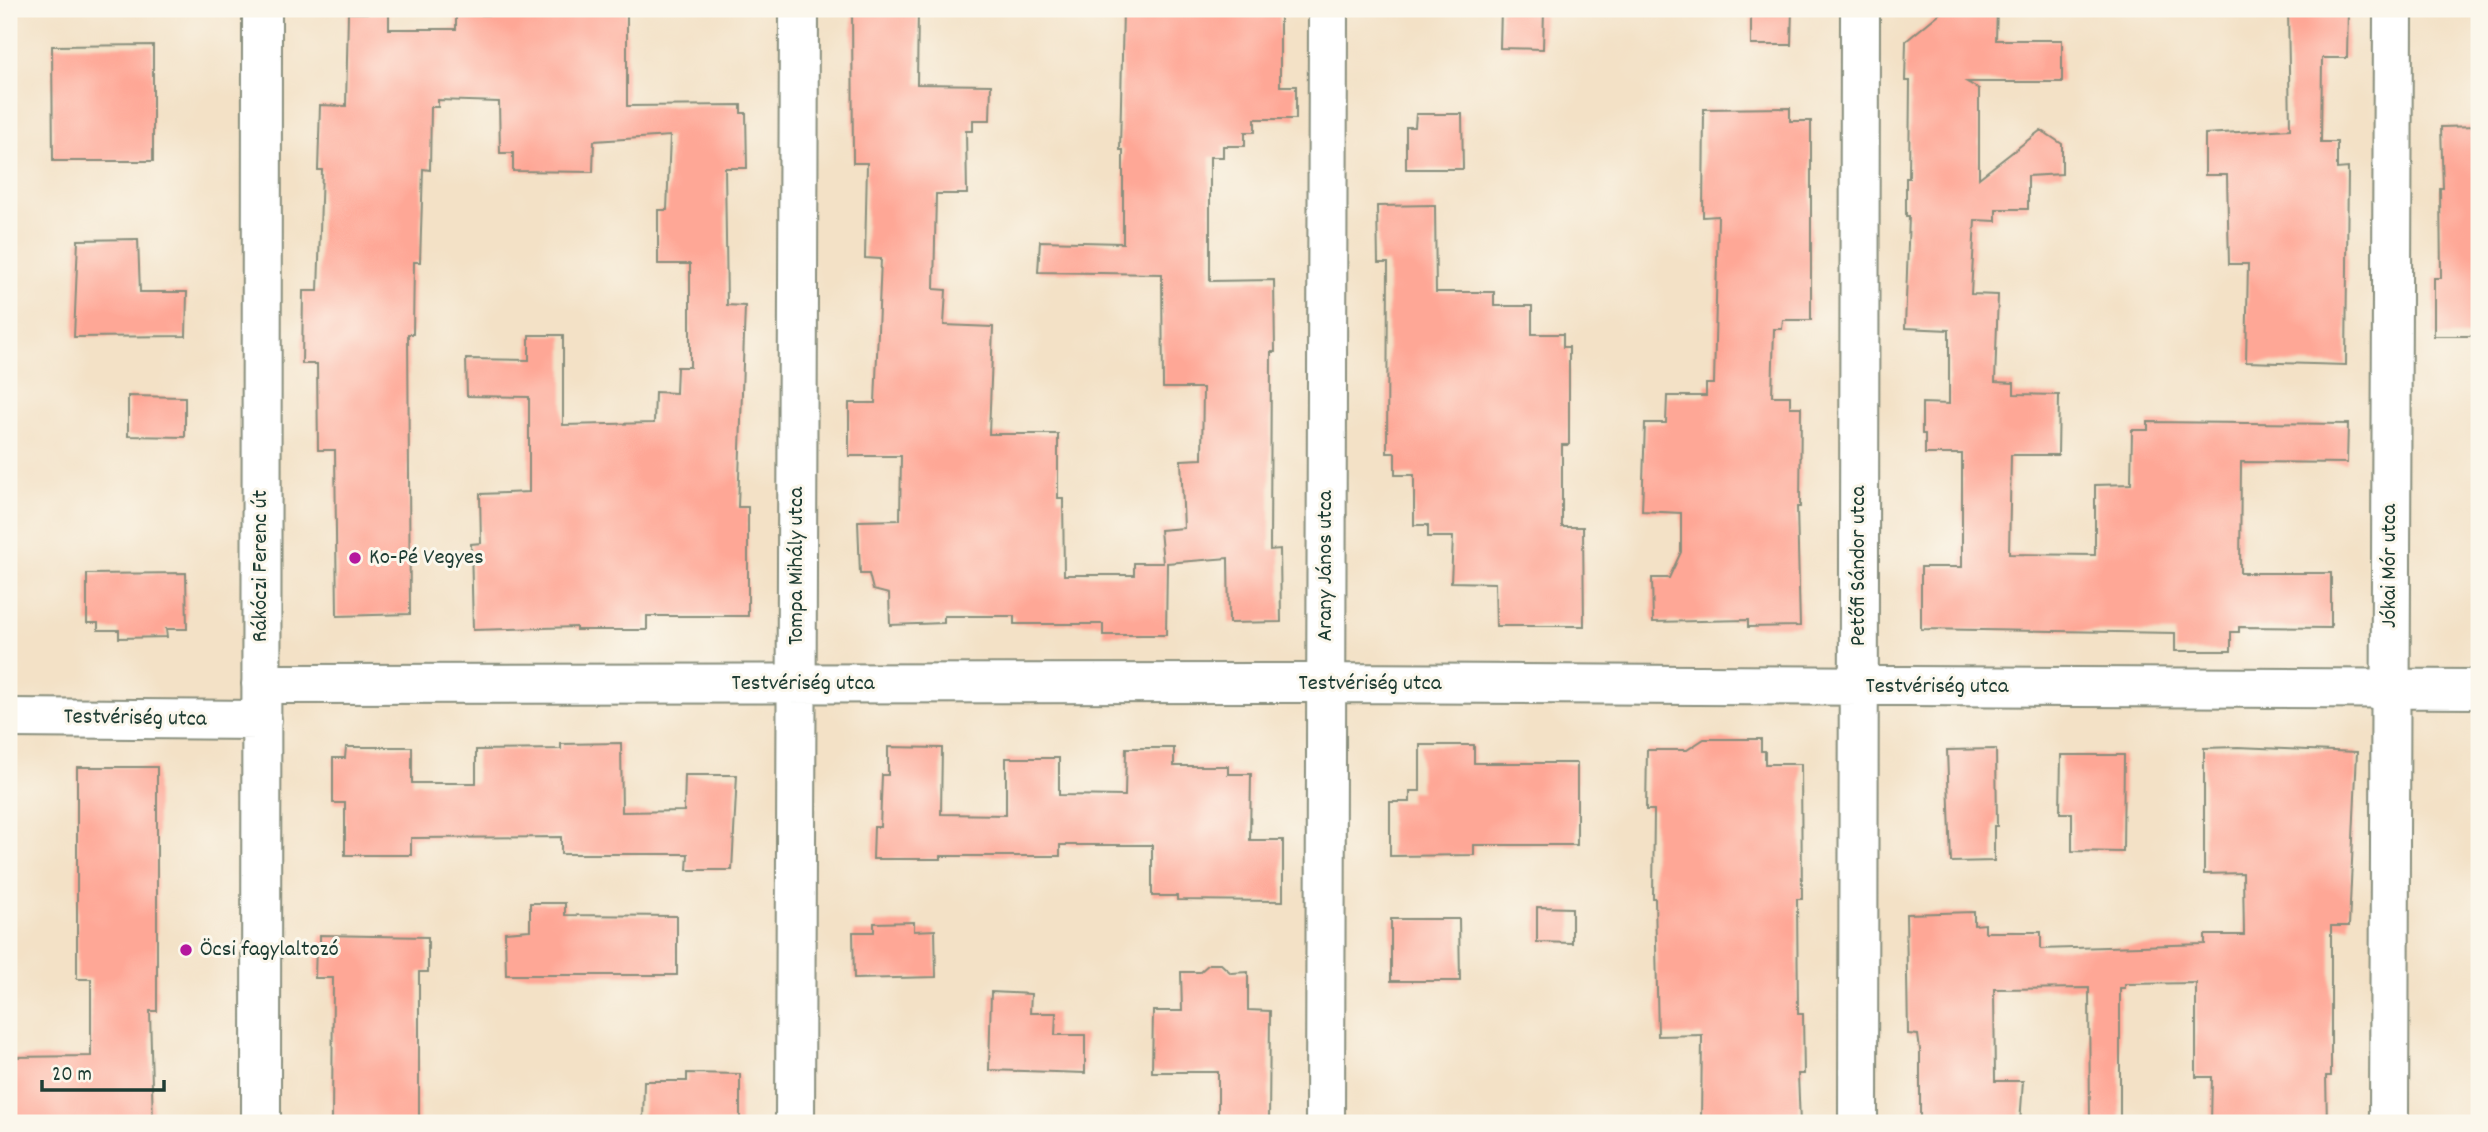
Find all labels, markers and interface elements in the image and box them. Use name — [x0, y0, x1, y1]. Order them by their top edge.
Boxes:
street label: Petőfi Sándor utca — [1843, 484, 1876, 646]
street label: Tompa Mihály utca — [781, 486, 814, 645]
street label: Arany János utca — [1310, 489, 1343, 642]
street label: Rákóczi Ferenc út — [245, 490, 278, 642]
street label: Jókai Mór utca — [2374, 503, 2407, 628]
place label: Ko-Pé Vegyes — [369, 542, 484, 575]
marker: Ko-Pé Vegyes — [347, 550, 363, 566]
street label: Testvériség utca — [731, 668, 876, 701]
street label: Testvériség utca — [1298, 668, 1443, 701]
street label: Testvériség utca — [1865, 671, 2010, 704]
street label: Testvériség utca — [63, 701, 208, 737]
place label: Öcsi fagylaltozó — [200, 934, 339, 967]
marker: Öcsi fagylaltozó — [178, 942, 194, 958]
scale bar — [42, 1048, 164, 1092]
text: 20 m — [52, 1061, 92, 1091]

